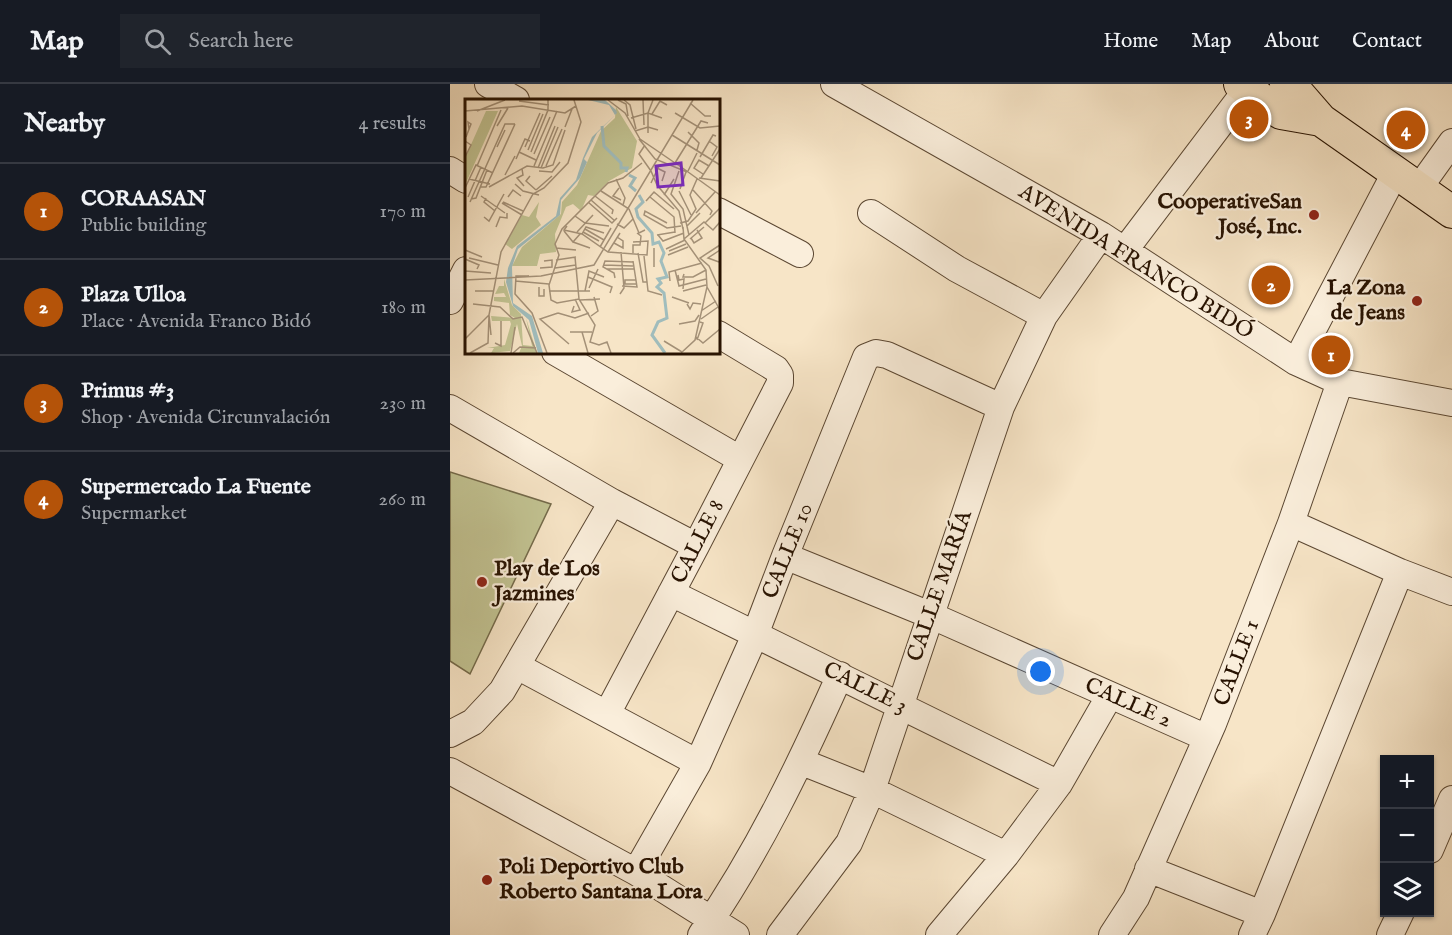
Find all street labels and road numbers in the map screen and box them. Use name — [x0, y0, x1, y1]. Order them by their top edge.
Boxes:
street label: AVENIDA FRANCO BIDÓ — [1013, 178, 1259, 346]
street label: CALLE 8 — [665, 495, 731, 589]
street label: CALLE 10 — [756, 499, 820, 603]
street label: CALLE MARÍA — [901, 506, 979, 665]
street label: CALLE 1 — [1208, 616, 1266, 710]
street label: CALLE 3 — [818, 656, 912, 720]
street label: CALLE 2 — [1080, 671, 1176, 735]

